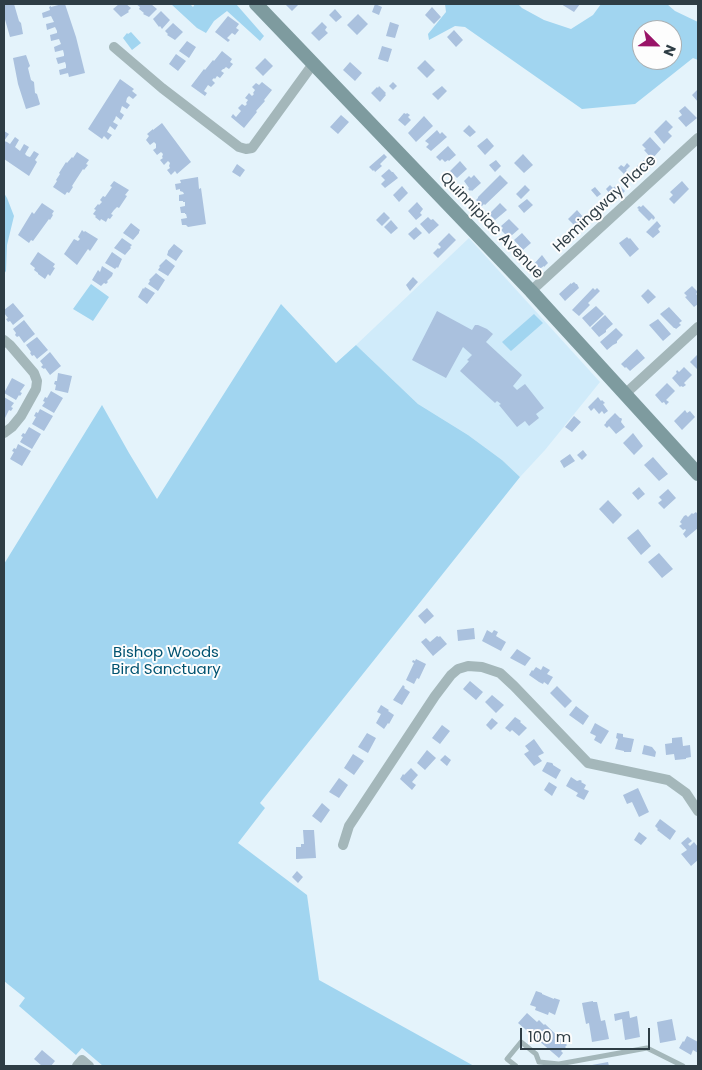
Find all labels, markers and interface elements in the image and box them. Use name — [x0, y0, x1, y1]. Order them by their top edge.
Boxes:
north arrow — [632, 20, 682, 70]
text: N — [659, 42, 681, 59]
street label: Hemingway Place — [550, 152, 660, 256]
street label: Quinnipiac Avenue — [435, 169, 547, 283]
park label: Bishop Woods Bird Sanctuary — [111, 644, 221, 679]
scale bar — [522, 1018, 652, 1050]
text: 100 m — [528, 1026, 571, 1047]

